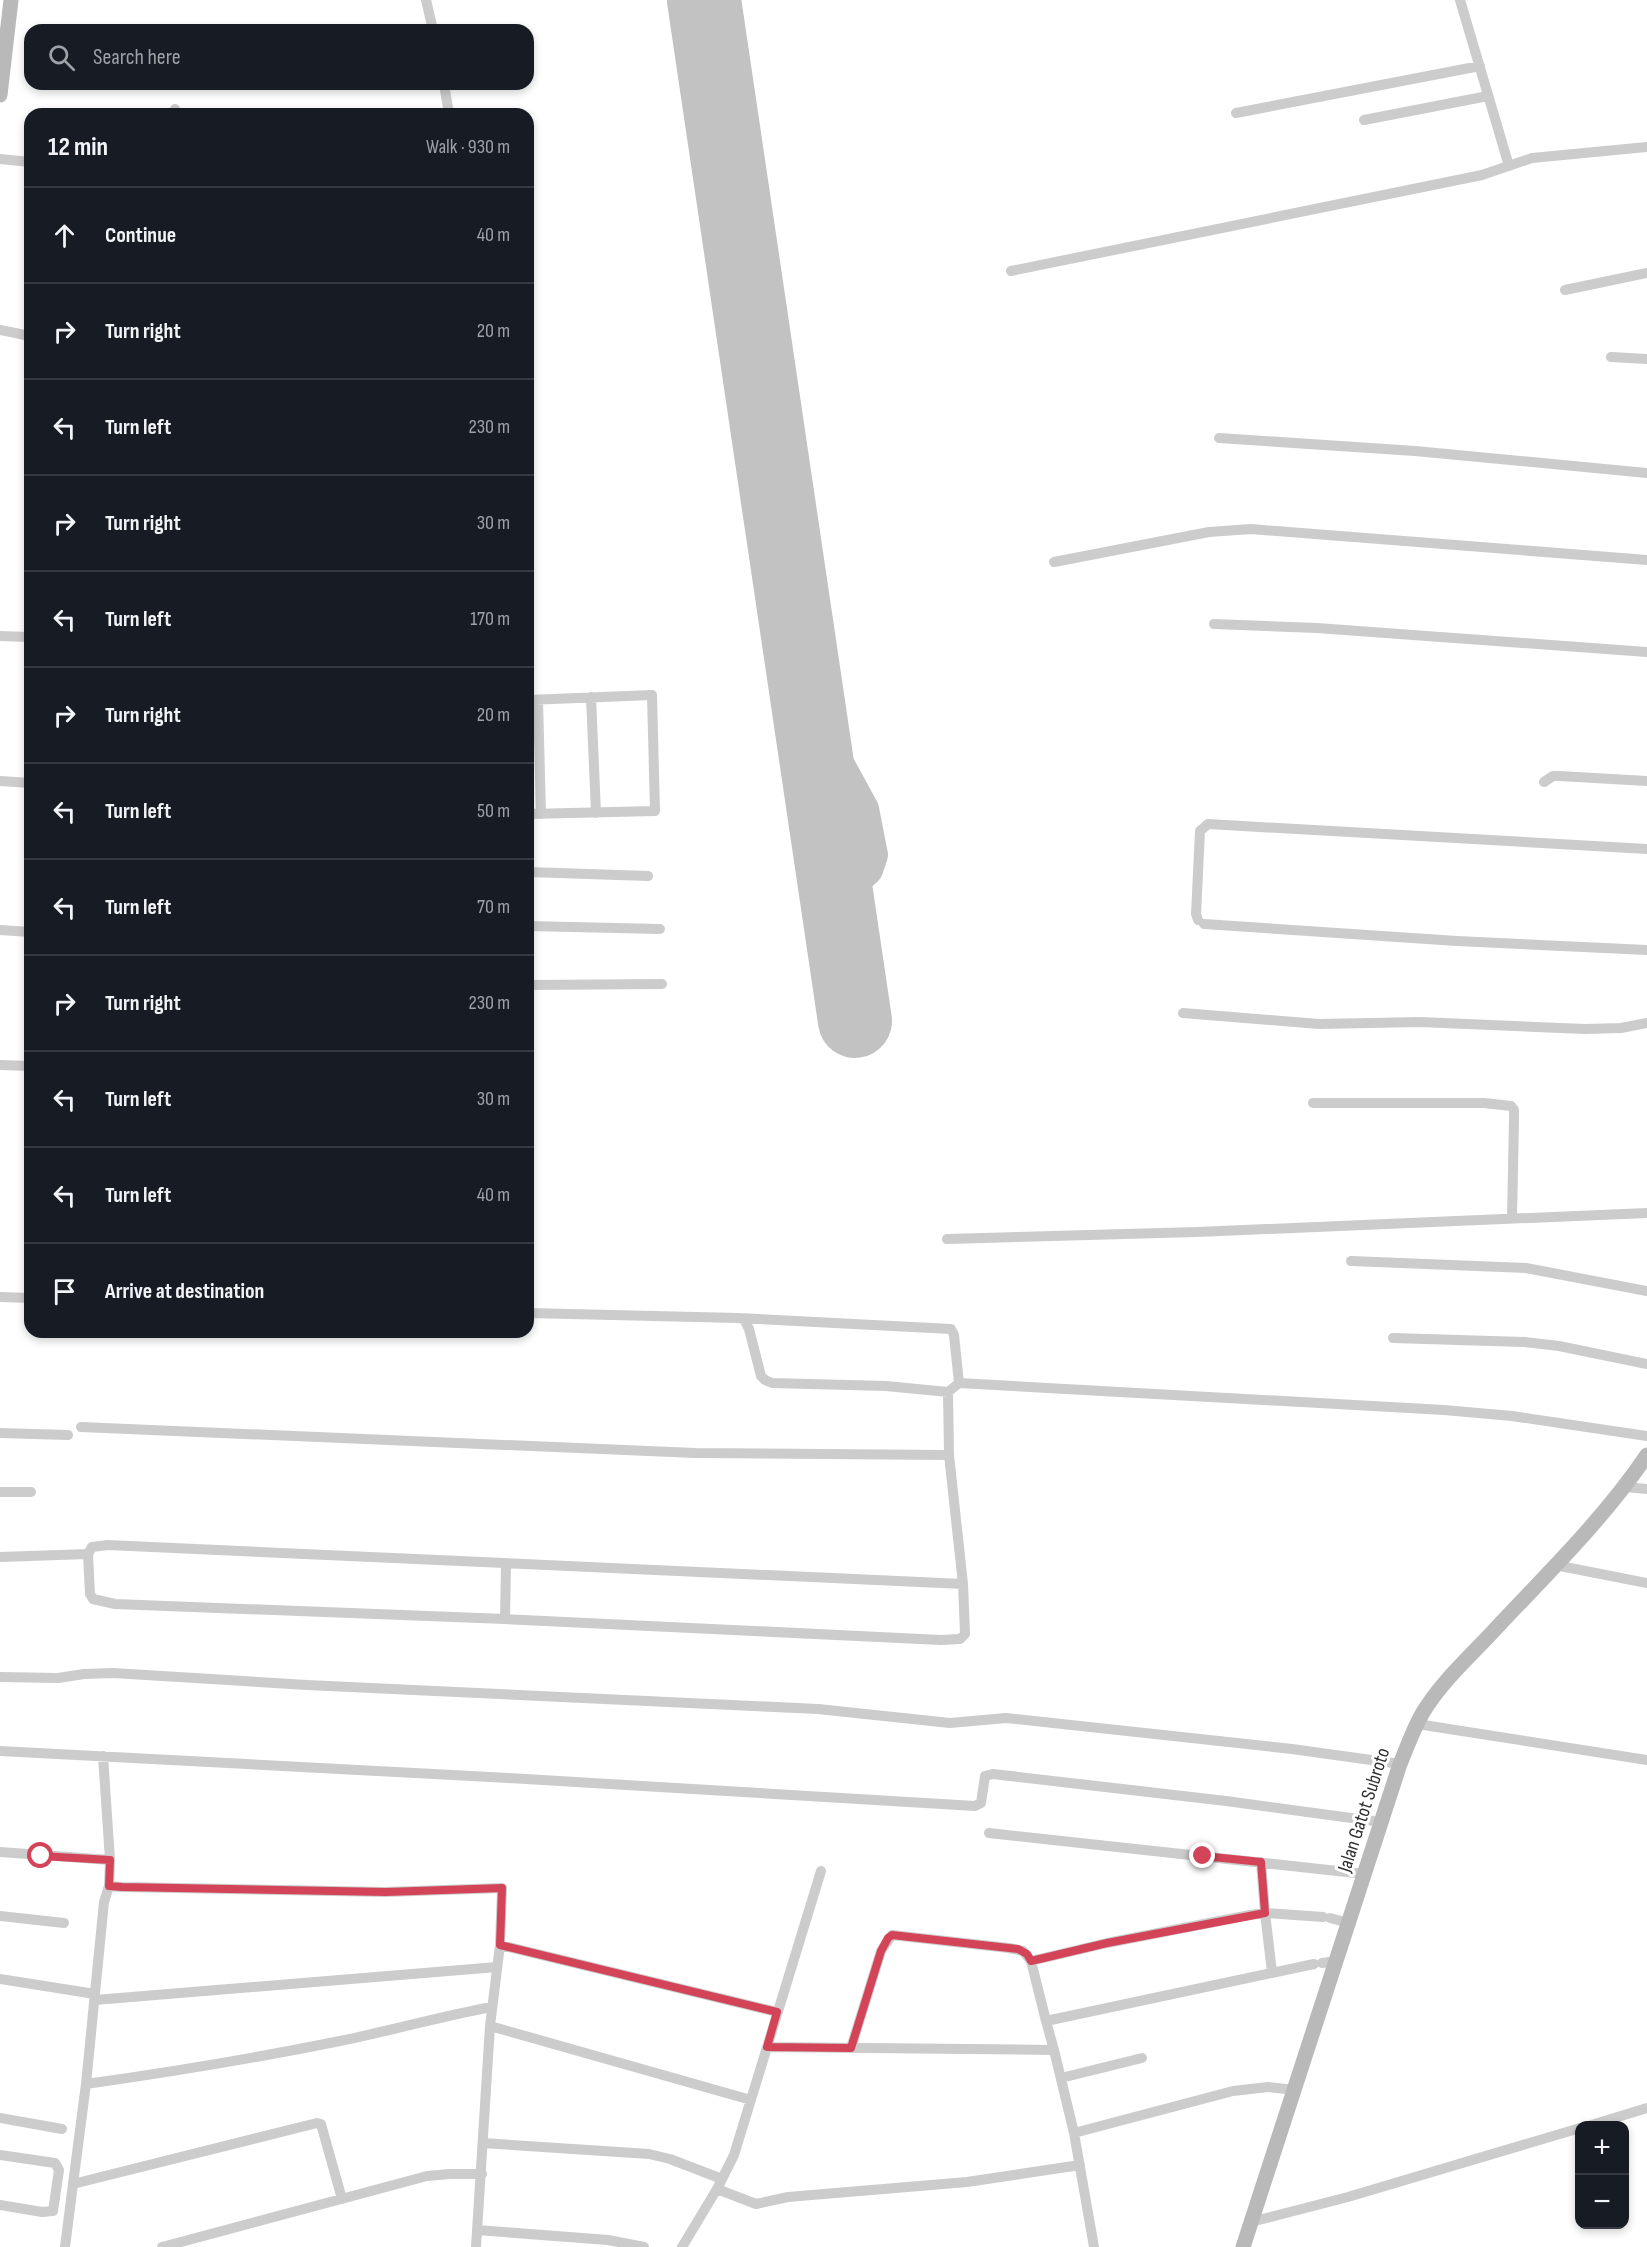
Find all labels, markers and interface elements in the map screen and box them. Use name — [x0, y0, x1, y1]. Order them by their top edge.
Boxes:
search box — [24, 24, 534, 90]
icon: search — [45, 41, 78, 74]
text: Search here — [93, 44, 180, 71]
text: 12 min — [48, 132, 108, 163]
text: Walk · 930 m — [426, 135, 510, 159]
icon: ahead — [48, 219, 81, 252]
text: Continue — [105, 222, 176, 249]
text: 40 m — [477, 223, 510, 247]
icon: right — [48, 315, 81, 348]
text: Turn right — [105, 318, 181, 345]
text: 20 m — [477, 319, 510, 343]
icon: left — [48, 411, 81, 444]
text: Turn left — [105, 414, 171, 441]
text: 230 m — [468, 415, 510, 439]
icon: right — [48, 507, 81, 540]
text: Turn right — [105, 510, 181, 537]
text: 30 m — [477, 511, 510, 535]
icon: left — [48, 603, 81, 636]
text: Turn left — [105, 606, 171, 633]
text: 170 m — [470, 607, 510, 631]
icon: right — [48, 699, 81, 732]
text: Turn right — [105, 702, 181, 729]
text: 20 m — [477, 703, 510, 727]
icon: left — [48, 795, 81, 828]
text: Turn left — [105, 798, 171, 825]
text: 50 m — [477, 799, 510, 823]
icon: left — [48, 891, 81, 924]
text: Turn left — [105, 894, 171, 921]
text: 70 m — [477, 895, 510, 919]
icon: right — [48, 987, 81, 1020]
text: Turn right — [105, 990, 181, 1017]
text: 230 m — [468, 991, 510, 1015]
icon: left — [48, 1083, 81, 1116]
text: Turn left — [105, 1086, 171, 1113]
text: 30 m — [477, 1087, 510, 1111]
icon: left — [48, 1179, 81, 1212]
text: Turn left — [105, 1182, 171, 1209]
text: 40 m — [477, 1183, 510, 1207]
icon: arrive — [48, 1275, 81, 1308]
text: Arrive at destination — [105, 1278, 264, 1305]
street label: Jalan Gatot Subroto — [1332, 1745, 1395, 1876]
route start — [27, 1842, 53, 1868]
route end — [1189, 1842, 1215, 1868]
map controls — [1575, 2121, 1629, 2229]
button: + — [1575, 2121, 1629, 2175]
button: − — [1575, 2175, 1629, 2229]

